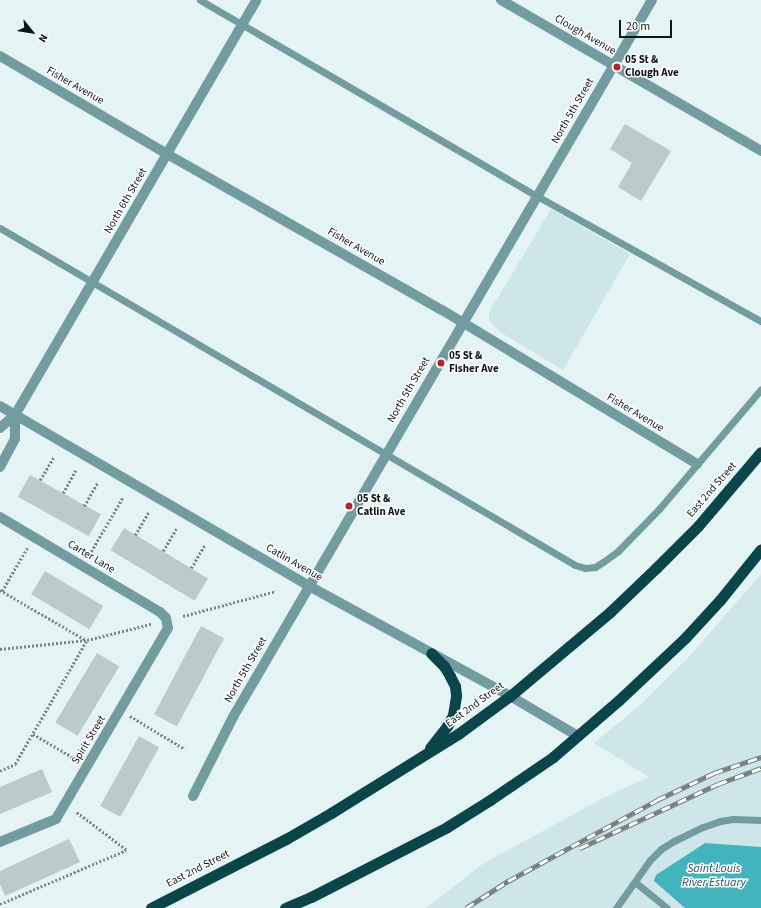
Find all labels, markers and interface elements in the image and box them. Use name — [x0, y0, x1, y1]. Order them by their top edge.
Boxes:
north arrow — [12, 12, 52, 52]
street label: Clough Avenue — [552, 12, 618, 58]
scale bar — [621, 12, 674, 38]
text: 20 m — [626, 18, 650, 35]
text: N — [35, 31, 51, 45]
place label: 05 St & Clough Ave — [625, 54, 679, 80]
marker: 05 St & Clough Ave — [612, 62, 622, 72]
street label: Fisher Avenue — [44, 64, 106, 108]
street label: North 5th Street — [549, 76, 597, 146]
street label: North 6th Street — [102, 166, 150, 236]
street label: Fisher Avenue — [325, 225, 387, 269]
place label: 05 St & Fisher Ave — [449, 350, 499, 376]
street label: North 5th Street — [385, 355, 433, 425]
marker: 05 St & Fisher Ave — [436, 358, 446, 368]
street label: Fisher Avenue — [604, 391, 666, 435]
street label: East 2nd Street — [684, 460, 740, 520]
place label: 05 St & Catlin Ave — [357, 493, 405, 519]
marker: 05 St & Catlin Ave — [344, 501, 354, 511]
street label: Carter Lane — [65, 538, 117, 576]
street label: Catlin Avenue — [263, 542, 325, 584]
street label: North 5th Street — [222, 635, 270, 705]
street label: East 2nd Street — [443, 679, 507, 731]
street label: Spirit Street — [69, 713, 109, 767]
street label: East 2nd Street — [164, 847, 232, 891]
water label: Saint Louis River Estuary — [682, 862, 746, 890]

